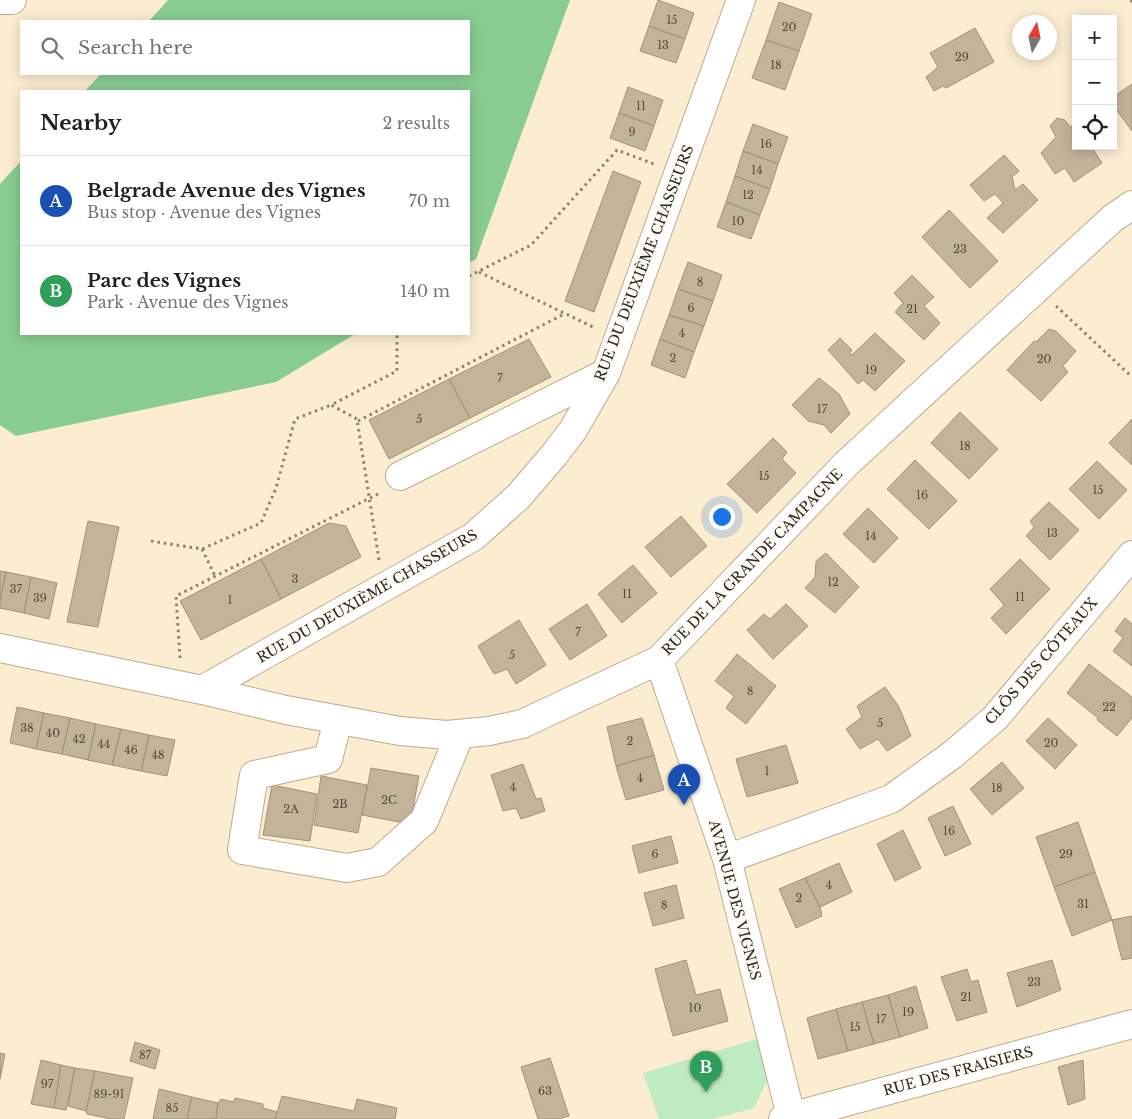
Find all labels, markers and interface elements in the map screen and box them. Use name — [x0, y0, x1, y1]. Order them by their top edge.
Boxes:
house number: 15 — [666, 13, 678, 27]
north arrow — [1012, 15, 1057, 60]
map controls — [1072, 15, 1117, 150]
button: + — [1072, 15, 1117, 60]
search box — [20, 20, 470, 75]
house number: 20 — [782, 20, 796, 34]
icon: search — [38, 34, 66, 62]
text: Search here — [78, 36, 193, 59]
house number: 13 — [657, 38, 669, 52]
house number: 29 — [955, 50, 969, 64]
house number: 18 — [770, 58, 782, 72]
button: − — [1072, 60, 1117, 105]
house number: 11 — [636, 99, 646, 113]
button: locate — [1072, 105, 1117, 150]
text: Nearby — [40, 110, 121, 136]
text: 2 results — [382, 113, 450, 133]
house number: 9 — [628, 125, 636, 139]
house number: 16 — [760, 137, 772, 151]
street label: RUE DU DEUXIÈME CHASSEURS — [590, 142, 698, 384]
house number: 14 — [751, 163, 763, 177]
text: Belgrade Avenue des Vignes — [87, 179, 366, 202]
house number: 12 — [742, 188, 754, 202]
text: A — [50, 191, 62, 211]
text: 70 m — [409, 191, 450, 211]
text: Bus stop · Avenue des Vignes — [87, 202, 321, 222]
house number: 10 — [732, 214, 745, 228]
house number: 23 — [953, 242, 967, 256]
text: Parc des Vignes — [87, 269, 241, 292]
house number: 8 — [697, 275, 703, 289]
text: B — [50, 281, 62, 301]
text: 140 m — [400, 281, 450, 301]
text: Park · Avenue des Vignes — [87, 292, 289, 312]
house number: 6 — [687, 301, 695, 315]
house number: 21 — [906, 302, 918, 316]
house number: 4 — [679, 326, 685, 340]
house number: 2 — [670, 351, 677, 365]
house number: 20 — [1037, 352, 1051, 366]
house number: 19 — [865, 363, 877, 377]
house number: 7 — [497, 371, 503, 385]
house number: 17 — [817, 402, 828, 416]
house number: 5 — [416, 412, 422, 426]
house number: 18 — [959, 439, 971, 453]
street label: RUE DE LA GRANDE CAMPAGNE — [658, 465, 846, 659]
house number: 15 — [758, 469, 770, 483]
house number: 15 — [1092, 483, 1104, 497]
house number: 16 — [916, 488, 928, 502]
your location — [709, 504, 735, 530]
street label: RUE DU DEUXIÈME CHASSEURS — [253, 525, 481, 667]
house number: 13 — [1046, 526, 1058, 540]
house number: 14 — [865, 529, 877, 543]
house number: 3 — [292, 572, 299, 586]
house number: 12 — [827, 575, 839, 589]
house number: 37 — [10, 582, 23, 596]
house number: 11 — [622, 587, 632, 601]
house number: 11 — [1015, 590, 1025, 604]
house number: 39 — [33, 591, 47, 605]
house number: 1 — [228, 593, 233, 607]
street label: CLÔS DES CÔTEAUX — [980, 593, 1101, 728]
house number: 7 — [575, 625, 581, 639]
house number: 5 — [509, 648, 515, 662]
house number: 8 — [747, 684, 753, 698]
house number: 22 — [1102, 700, 1116, 714]
house number: 5 — [877, 716, 883, 730]
house number: 38 — [20, 721, 34, 735]
house number: 40 — [46, 726, 60, 740]
house number: 42 — [72, 732, 86, 746]
house number: 2 — [627, 734, 634, 748]
house number: 20 — [1044, 736, 1058, 750]
house number: 44 — [98, 737, 110, 751]
house number: 46 — [124, 743, 138, 757]
house number: 48 — [151, 748, 165, 762]
pin: A — [668, 764, 700, 805]
house number: 1 — [765, 764, 770, 778]
house number: 4 — [637, 771, 643, 785]
house number: 4 — [510, 780, 516, 794]
house number: 18 — [991, 781, 1003, 795]
house number: 2C — [381, 793, 397, 807]
house number: 2B — [332, 797, 348, 811]
house number: 2A — [283, 802, 299, 816]
street label: AVENUE DES VIGNES — [705, 817, 765, 982]
house number: 16 — [943, 824, 955, 838]
house number: 6 — [651, 847, 659, 861]
house number: 29 — [1059, 847, 1073, 861]
house number: 4 — [826, 878, 832, 892]
house number: 2 — [796, 891, 803, 905]
house number: 31 — [1077, 897, 1089, 911]
house number: 8 — [661, 898, 667, 912]
house number: 23 — [1027, 975, 1041, 989]
house number: 21 — [960, 990, 972, 1004]
house number: 10 — [689, 1001, 702, 1015]
house number: 19 — [902, 1005, 914, 1019]
house number: 17 — [876, 1012, 887, 1026]
house number: 15 — [849, 1020, 861, 1034]
street label: RUE DES FRAISIERS — [881, 1042, 1035, 1100]
house number: 87 — [139, 1048, 152, 1062]
pin: B — [690, 1051, 722, 1092]
house number: 97 — [41, 1077, 54, 1091]
house number: 63 — [538, 1084, 552, 1098]
house number: 89-91 — [94, 1087, 124, 1101]
house number: 85 — [166, 1101, 178, 1115]

